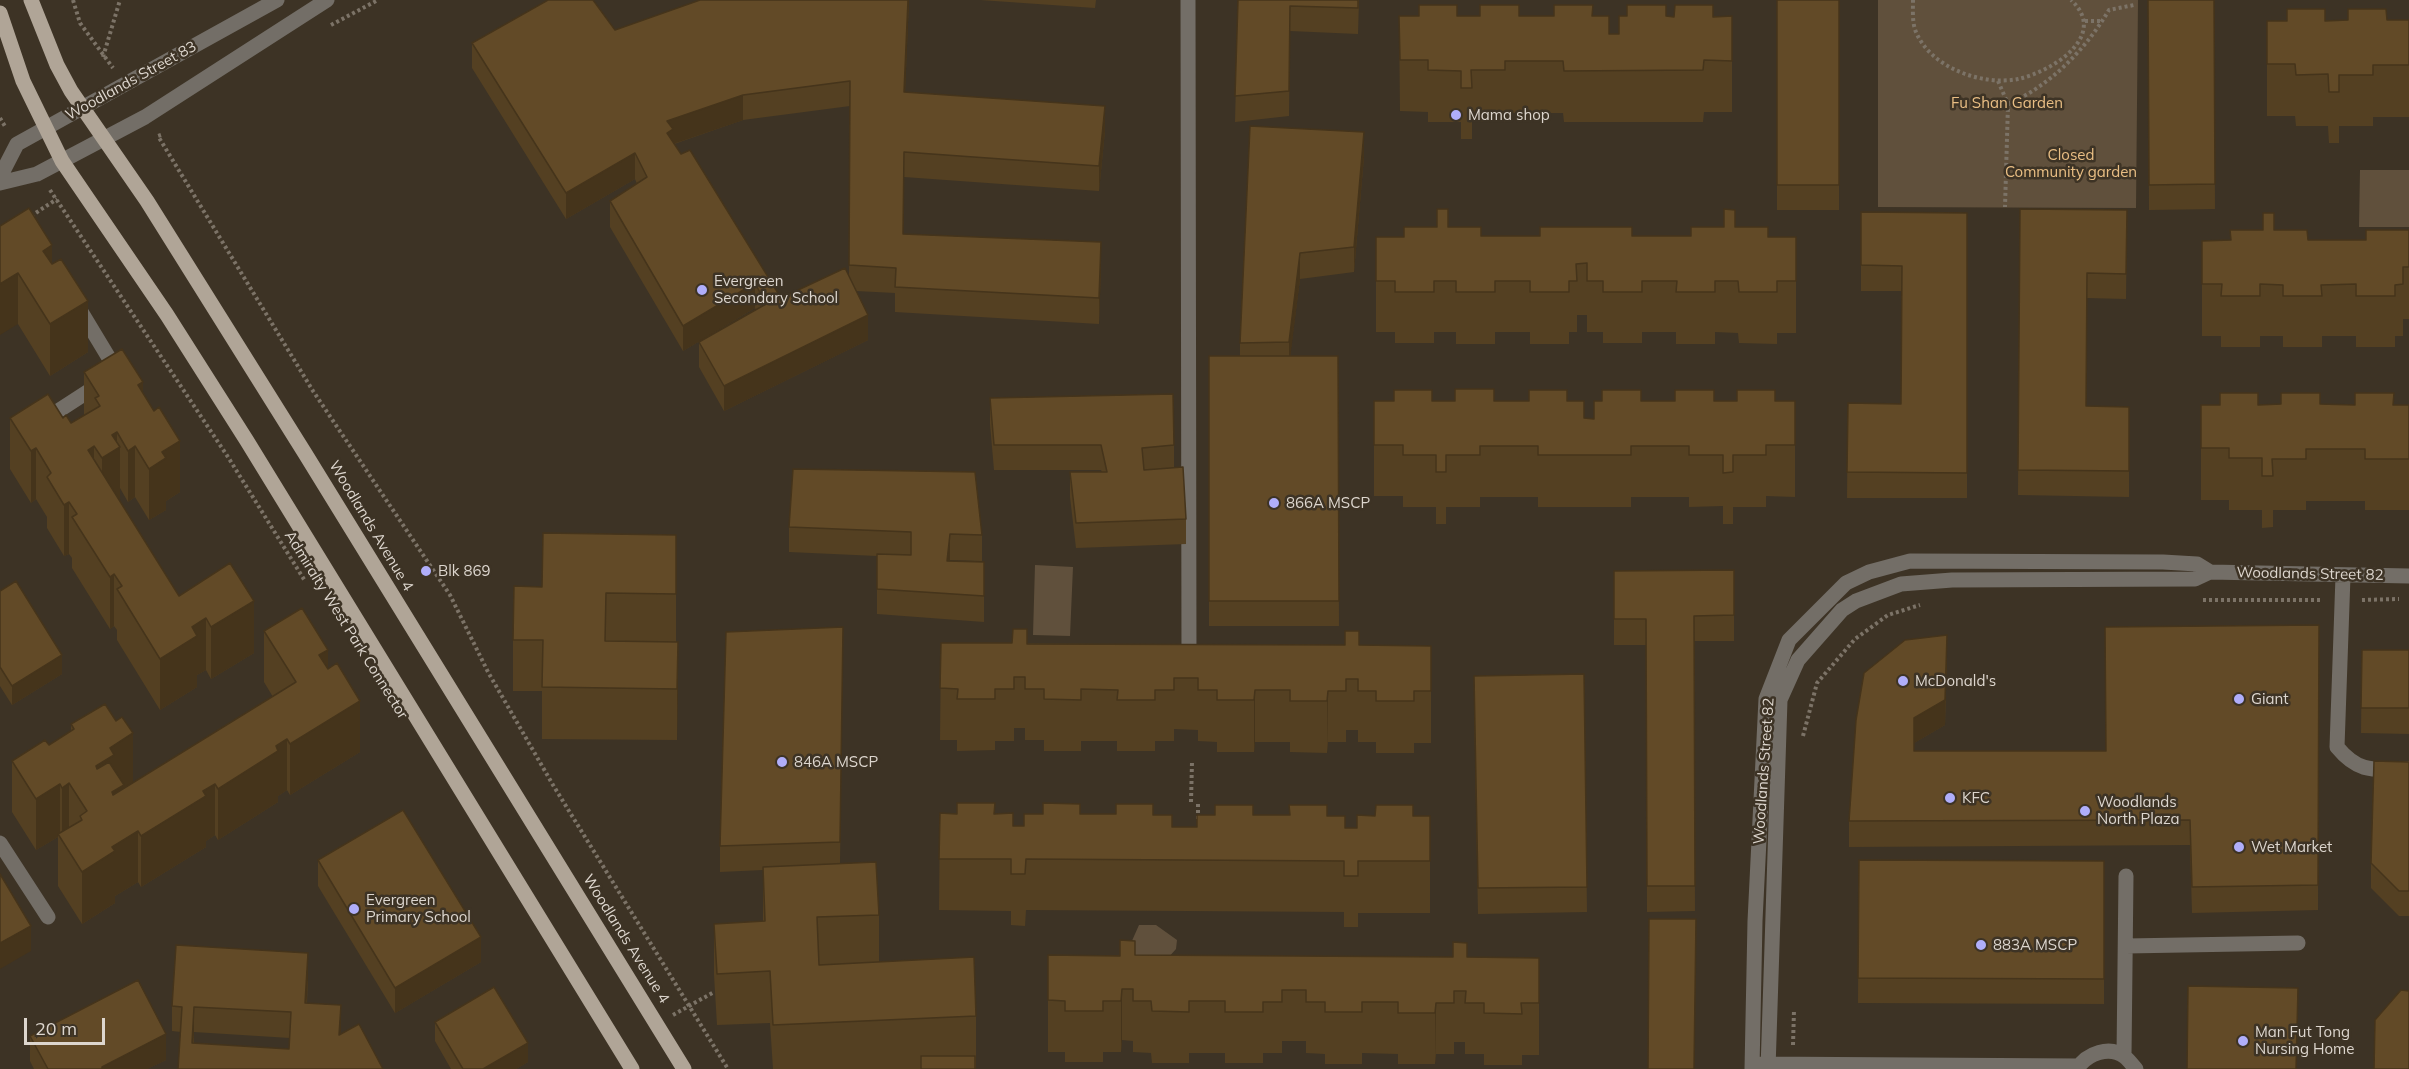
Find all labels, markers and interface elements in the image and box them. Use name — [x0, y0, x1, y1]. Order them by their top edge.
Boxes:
street label: Woodlands Street 83 — [62, 37, 200, 125]
park label: Fu Shan Garden — [1951, 94, 2063, 112]
place label: Mama shop — [1468, 106, 1550, 124]
marker: Mama shop — [1449, 108, 1463, 122]
park label: Closed Community garden — [2005, 146, 2137, 181]
place label: Evergreen Secondary School — [714, 272, 838, 307]
marker: Evergreen Secondary School — [695, 283, 709, 297]
street label: Woodlands Avenue 4 — [325, 458, 417, 594]
place label: 866A MSCP — [1286, 494, 1370, 512]
marker: 866A MSCP — [1267, 496, 1281, 510]
street label: Admiralty West Park Connector — [280, 528, 412, 722]
place label: Blk 869 — [438, 562, 490, 580]
marker: Blk 869 — [419, 564, 433, 578]
street label: Woodlands Street 82 — [2236, 564, 2384, 584]
place label: McDonald's — [1915, 672, 1996, 690]
marker: McDonald's — [1896, 674, 1910, 688]
place label: Giant — [2251, 690, 2289, 708]
marker: Giant — [2232, 692, 2246, 706]
street label: Woodlands Street 82 — [1750, 697, 1778, 845]
place label: 846A MSCP — [794, 753, 878, 771]
marker: 846A MSCP — [775, 755, 789, 769]
place label: KFC — [1962, 789, 1990, 807]
marker: KFC — [1943, 791, 1957, 805]
place label: Woodlands North Plaza — [2097, 793, 2180, 828]
marker: Woodlands North Plaza — [2078, 804, 2092, 818]
place label: Wet Market — [2251, 838, 2332, 856]
marker: Wet Market — [2232, 840, 2246, 854]
street label: Woodlands Avenue 4 — [579, 871, 673, 1007]
place label: Evergreen Primary School — [366, 891, 471, 926]
marker: Evergreen Primary School — [347, 902, 361, 916]
place label: 883A MSCP — [1993, 936, 2077, 954]
marker: 883A MSCP — [1974, 938, 1988, 952]
scale bar — [27, 1006, 108, 1044]
text: 20 m — [35, 1017, 77, 1040]
place label: Man Fut Tong Nursing Home — [2255, 1023, 2354, 1058]
marker: Man Fut Tong Nursing Home — [2236, 1034, 2250, 1048]

